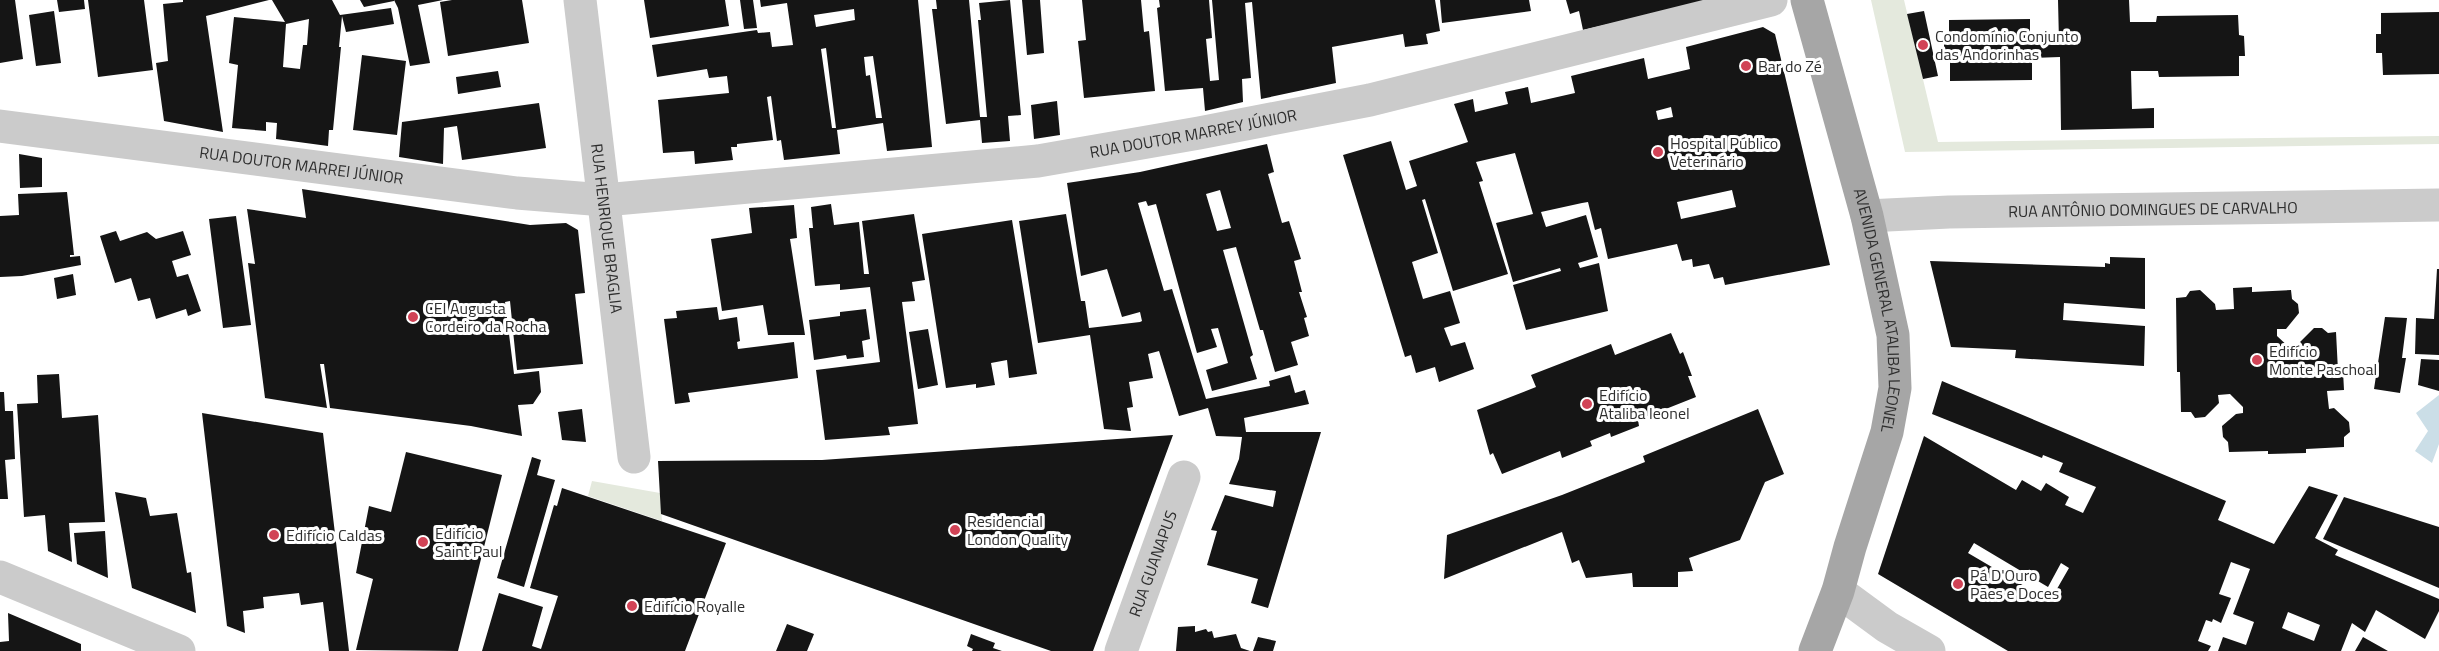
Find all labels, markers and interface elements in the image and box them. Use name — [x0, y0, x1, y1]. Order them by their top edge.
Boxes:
place label: Condomínio Conjunto das Andorinhas — [1935, 24, 2079, 66]
marker: Condomínio Conjunto das Andorinhas — [1916, 38, 1930, 52]
place label: Bar do Zé — [1758, 54, 1822, 78]
marker: Bar do Zé — [1739, 59, 1753, 73]
street label: RUA DOUTOR MARREY JÚNIOR — [1088, 102, 1299, 164]
place label: Hospital Público Veterinário — [1670, 131, 1778, 173]
street label: RUA DOUTOR MARREI JÚNIOR — [198, 140, 405, 190]
street label: RUA HENRIQUE BRAGLIA — [585, 142, 629, 315]
marker: Hospital Público Veterinário — [1651, 145, 1665, 159]
street label: AVENIDA GENERAL ATALIBA LEONEL — [1848, 185, 1907, 435]
street label: RUA ANTÔNIO DOMINGUES DE CARVALHO — [2008, 195, 2298, 223]
place label: CEI Augusta Cordeiro da Rocha — [425, 296, 546, 338]
marker: CEI Augusta Cordeiro da Rocha — [406, 310, 420, 324]
place label: Edifício Monte Paschoal — [2269, 339, 2377, 381]
marker: Edifício Monte Paschoal — [2250, 353, 2264, 367]
place label: Edifício Ataliba leonel — [1599, 383, 1690, 425]
marker: Edifício Ataliba leonel — [1580, 397, 1594, 411]
street label: RUA GUANAPUS — [1122, 507, 1183, 620]
place label: Residencial London Quality — [967, 509, 1069, 551]
place label: Edifício Saint Paul — [435, 521, 503, 563]
place label: Edifício Caldas — [286, 523, 382, 547]
marker: Residencial London Quality — [948, 523, 962, 537]
marker: Edifício Caldas — [267, 528, 281, 542]
marker: Edifício Saint Paul — [416, 535, 430, 549]
place label: Pá D'Ouro Pães e Doces — [1970, 563, 2059, 605]
marker: Pá D'Ouro Pães e Doces — [1951, 577, 1965, 591]
place label: Edifício Royalle — [644, 594, 745, 618]
marker: Edifício Royalle — [625, 599, 639, 613]

